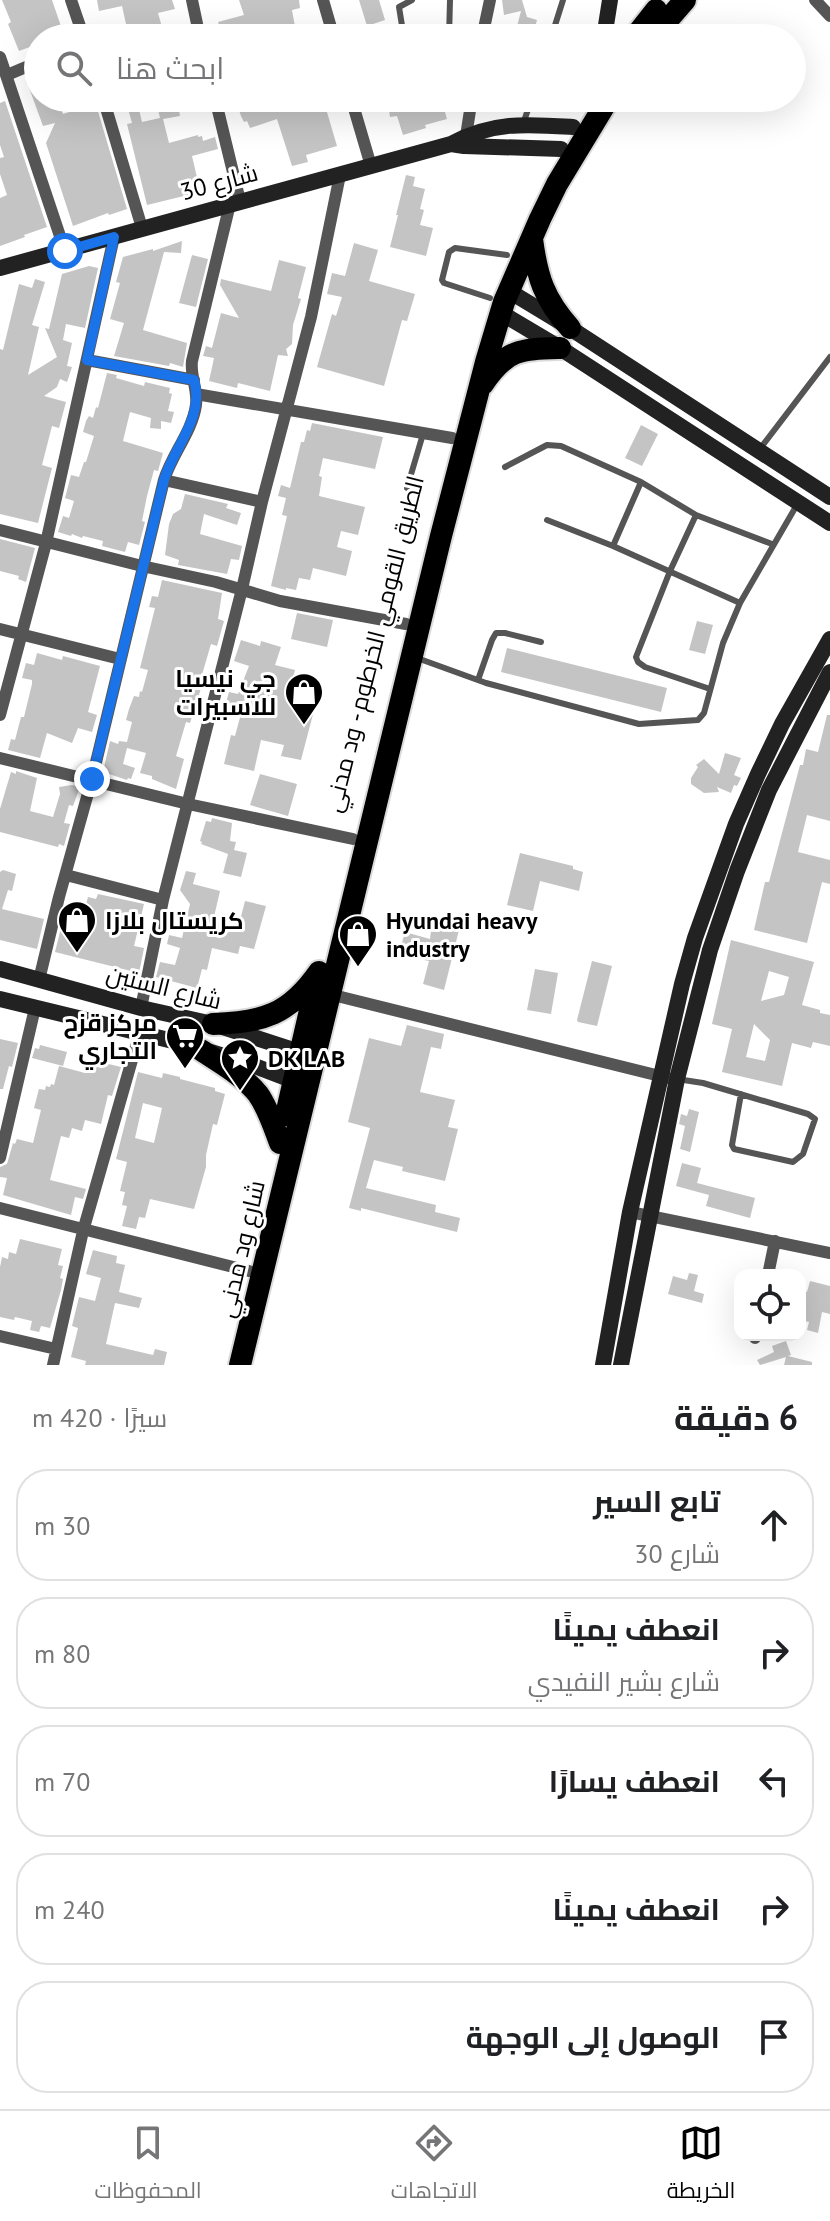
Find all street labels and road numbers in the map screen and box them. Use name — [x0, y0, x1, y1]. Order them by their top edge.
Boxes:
street label: شارع 30 — [177, 157, 261, 208]
street label: الطريق القومي الخرطوم - ود مدني — [317, 472, 435, 816]
street label: شارع الستين — [103, 958, 225, 1017]
street label: شارع ود مدني — [210, 1177, 276, 1322]

